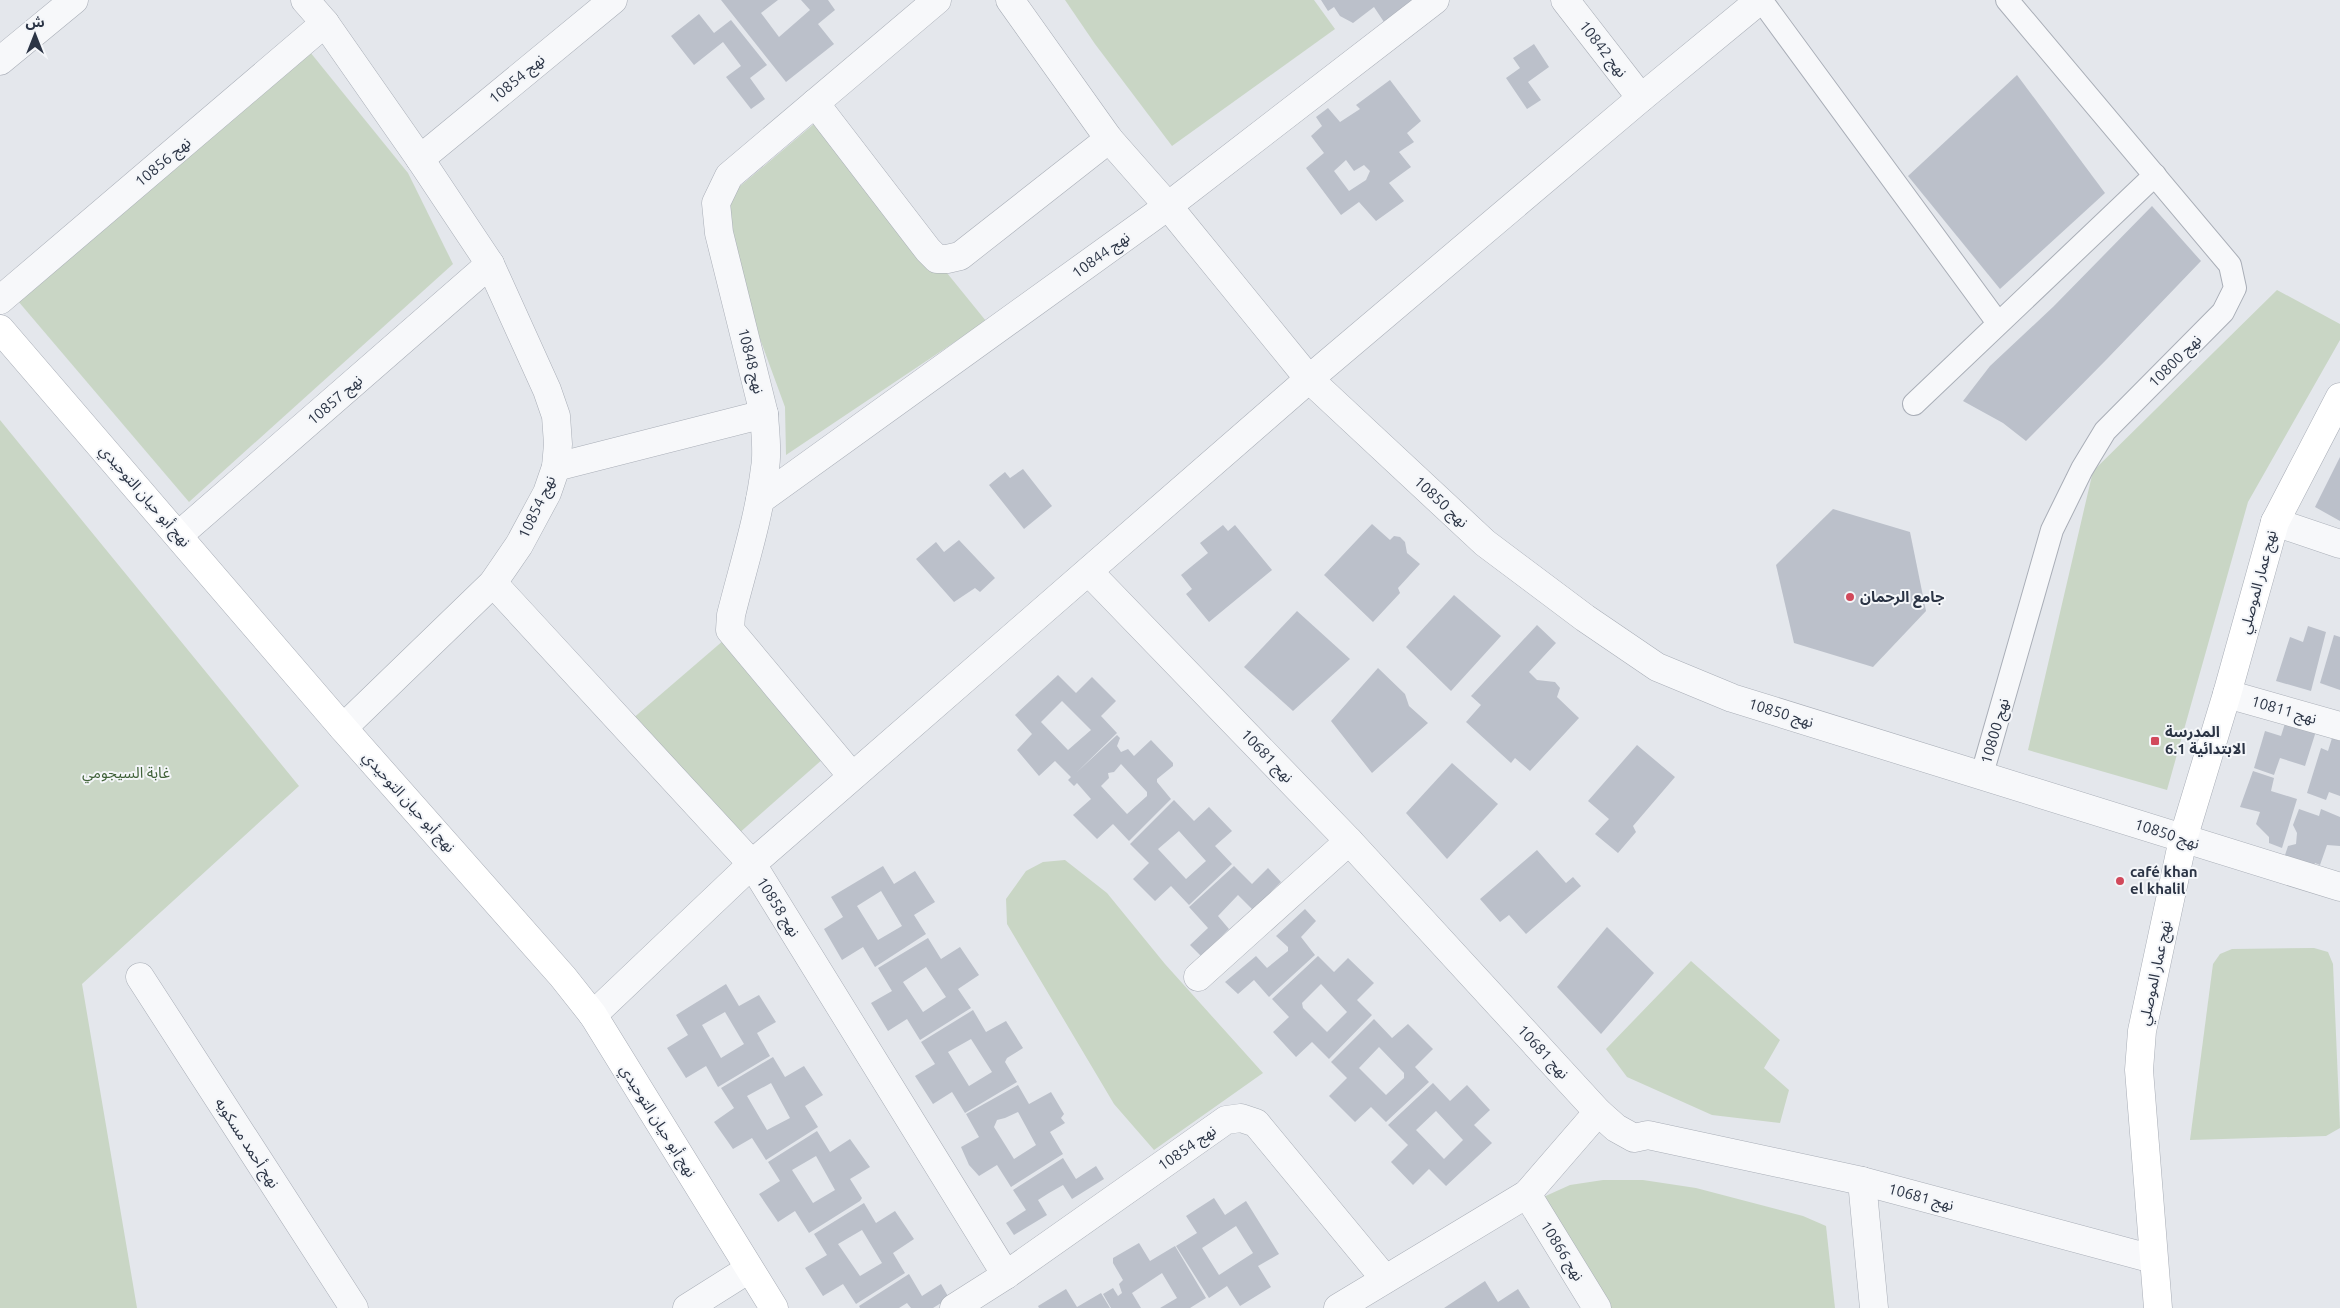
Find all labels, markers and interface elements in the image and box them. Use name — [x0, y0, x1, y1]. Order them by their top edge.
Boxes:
north arrow — [10, 10, 60, 60]
text: ش — [25, 14, 45, 30]
street label: نهج 10842 — [1573, 17, 1631, 83]
street label: نهج 10854 — [486, 51, 550, 110]
street label: نهج 10856 — [132, 134, 196, 193]
street label: نهج 10844 — [1069, 228, 1135, 284]
street label: نهج 10848 — [731, 326, 768, 396]
street label: نهج 10800 — [2145, 331, 2207, 393]
street label: نهج 10857 — [304, 371, 368, 431]
street label: نهج أبو حيان التوحيدي — [94, 441, 194, 553]
street label: نهج 10854 — [515, 473, 562, 542]
street label: نهج 10850 — [1408, 473, 1472, 534]
street label: نهج عمار الموصلي — [2236, 528, 2283, 637]
place label: جامع الرحمان — [1860, 588, 1945, 608]
marker: جامع الرحمان — [1844, 591, 1856, 603]
street label: نهج 10811 — [2248, 692, 2319, 731]
street label: نهج 10850 — [1745, 695, 1816, 734]
street label: نهج 10800 — [1977, 696, 2016, 767]
place label: المدرسة الابتدائية 6.1 — [2165, 723, 2246, 757]
street label: نهج 10681 — [1235, 726, 1297, 788]
marker: المدرسة الابتدائية 6.1 — [2149, 735, 2161, 747]
street label: نهج أبو حيان التوحيدي — [357, 748, 459, 858]
park label: غابة السيجومي — [82, 764, 170, 784]
street label: نهج 10850 — [2131, 815, 2202, 856]
place label: café khan el khalil — [2130, 863, 2198, 897]
street label: نهج 10858 — [750, 874, 803, 942]
marker: café khan el khalil — [2114, 875, 2126, 887]
street label: نهج عمار الموصلي — [2135, 919, 2178, 1028]
street label: نهج 10681 — [1511, 1021, 1572, 1085]
street label: نهج أبو حيان التوحيدي — [614, 1061, 700, 1182]
street label: نهج أحمد مسكويه — [209, 1094, 283, 1193]
street label: نهج 10854 — [1154, 1121, 1221, 1177]
street label: نهج 10681 — [1885, 1180, 1956, 1217]
street label: نهج 10866 — [1534, 1218, 1587, 1286]

